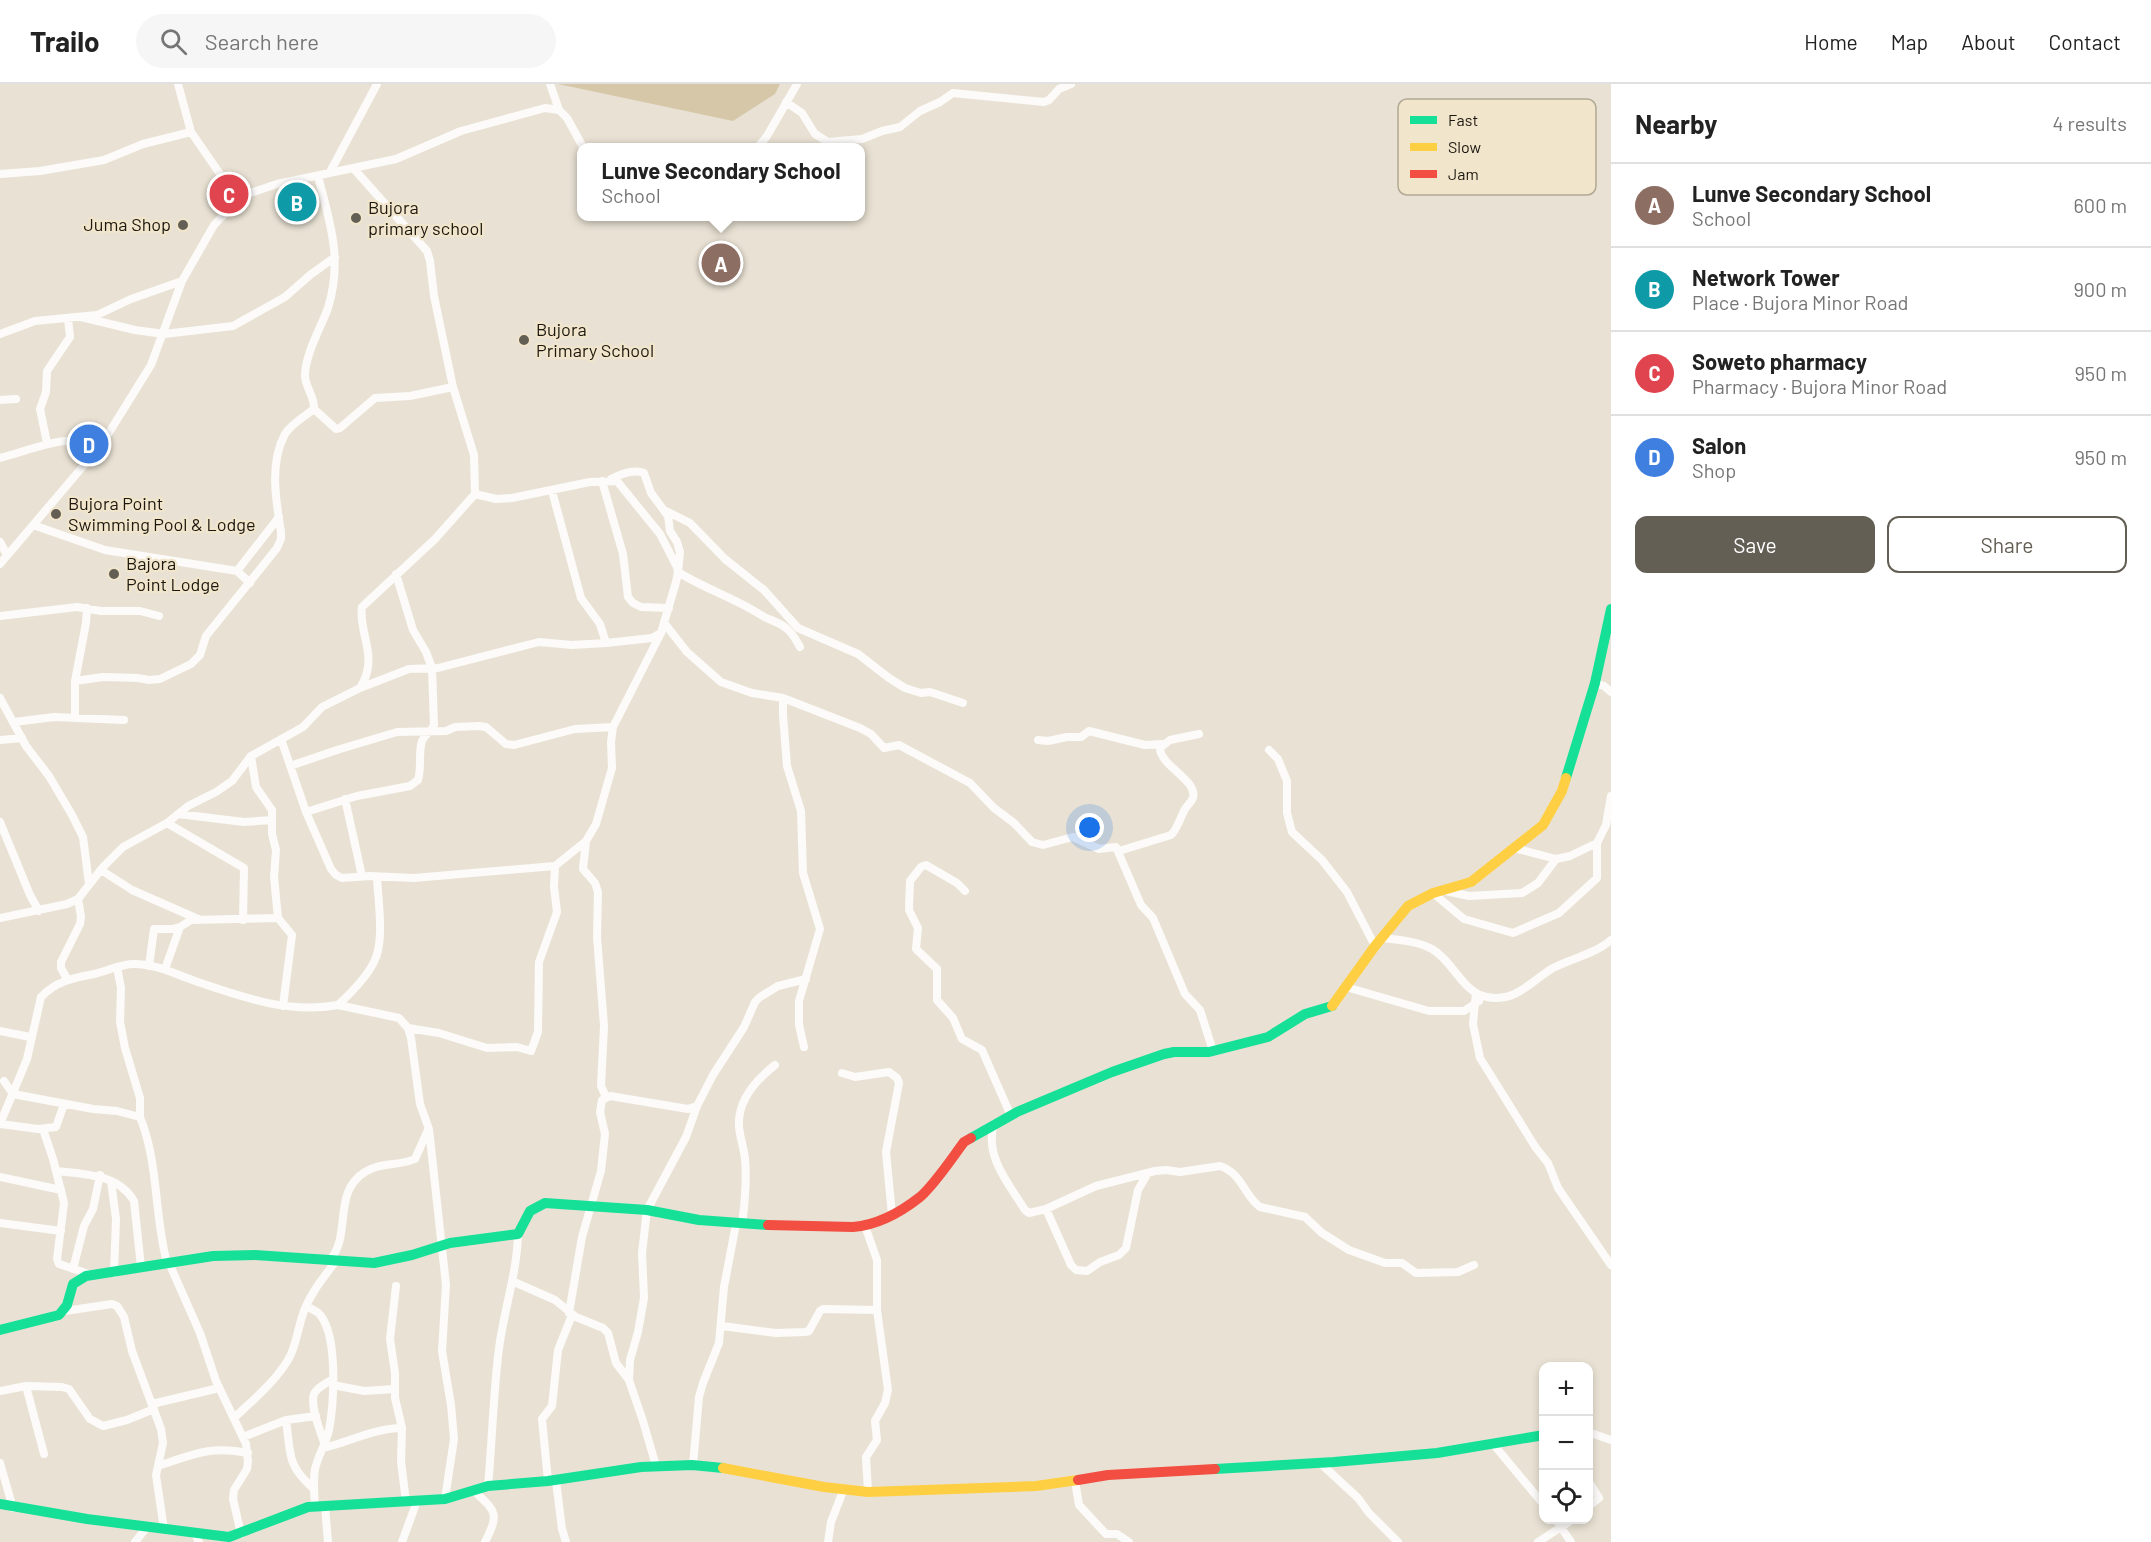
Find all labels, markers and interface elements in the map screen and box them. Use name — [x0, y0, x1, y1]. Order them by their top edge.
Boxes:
search box — [136, 14, 556, 68]
text: Trailo — [30, 24, 100, 58]
icon: search — [157, 25, 190, 58]
text: Search here — [205, 28, 319, 54]
text: Home — [1804, 29, 1858, 54]
text: Map — [1891, 29, 1928, 54]
text: About — [1961, 29, 2016, 54]
text: Contact — [2049, 29, 2121, 54]
legend — [1398, 99, 1596, 195]
text: Nearby — [1635, 108, 1717, 139]
text: Fast — [1448, 110, 1478, 129]
text: 4 results — [2052, 111, 2127, 135]
text: Slow — [1448, 137, 1481, 156]
popup — [577, 143, 865, 221]
text: Lunve Secondary School — [601, 157, 841, 183]
text: Jam — [1448, 164, 1479, 183]
pin: C — [210, 172, 248, 216]
pin: B — [278, 180, 316, 224]
text: Lunve Secondary School — [1692, 180, 1931, 206]
text: School — [601, 183, 661, 207]
text: A — [1648, 193, 1661, 217]
text: 600 m — [2074, 193, 2127, 217]
place label: Bujora primary school — [368, 196, 483, 239]
text: School — [1692, 206, 1751, 230]
marker: Bujora primary school — [349, 211, 363, 225]
place label: Juma Shop — [83, 213, 171, 235]
marker: Juma Shop — [176, 218, 190, 232]
pin: A — [702, 240, 740, 285]
text: Network Tower — [1692, 264, 1840, 290]
text: B — [1648, 277, 1661, 301]
text: 900 m — [2073, 277, 2127, 301]
text: Place · Bujora Minor Road — [1692, 290, 1909, 314]
place label: Bujora Primary School — [536, 318, 654, 361]
marker: Bujora Primary School — [517, 333, 531, 347]
text: Soweto pharmacy — [1692, 348, 1867, 374]
text: C — [1648, 361, 1661, 385]
text: 950 m — [2074, 361, 2127, 385]
text: Pharmacy · Bujora Minor Road — [1692, 374, 1947, 398]
pin: D — [70, 422, 109, 466]
text: Salon — [1692, 432, 1746, 458]
text: D — [1648, 445, 1661, 469]
text: 950 m — [2074, 445, 2127, 469]
text: Shop — [1692, 458, 1736, 482]
place label: Bujora Point Swimming Pool & Lodge — [68, 492, 256, 535]
marker: Bujora Point Swimming Pool & Lodge — [49, 507, 63, 521]
button: Save — [1635, 516, 1875, 573]
button: Share — [1887, 516, 2127, 573]
place label: Bajora Point Lodge — [126, 552, 220, 595]
marker: Bajora Point Lodge — [107, 567, 121, 581]
your location — [1075, 813, 1104, 842]
map controls — [1539, 1362, 1593, 1524]
button: + — [1539, 1362, 1593, 1416]
button: − — [1539, 1416, 1593, 1470]
button: locate — [1539, 1470, 1593, 1524]

